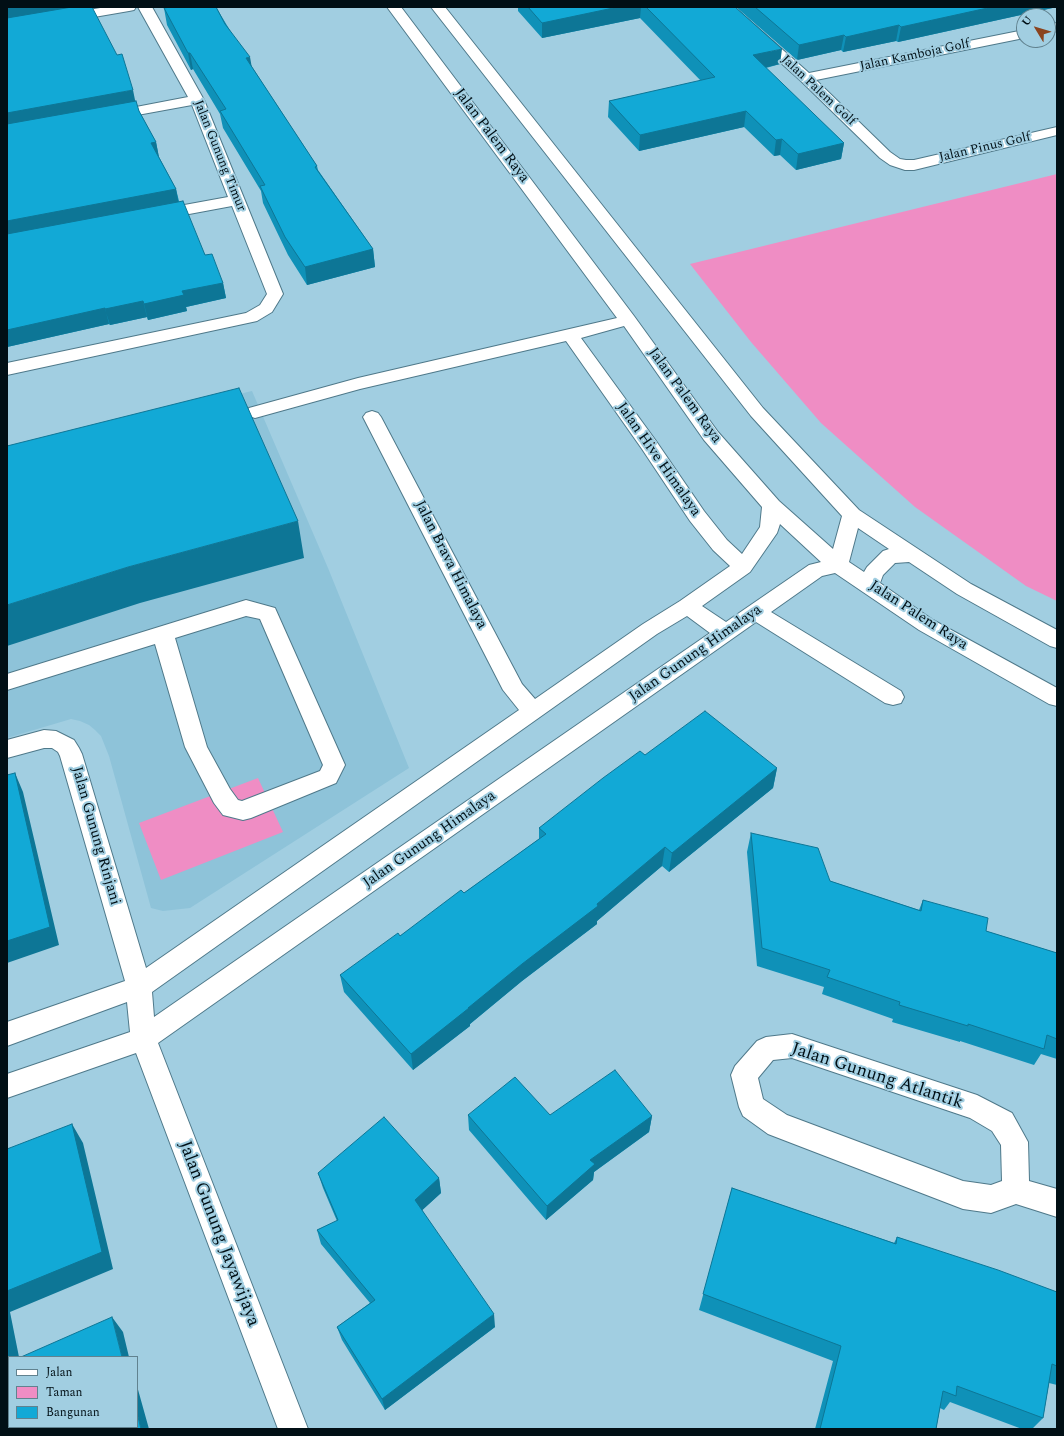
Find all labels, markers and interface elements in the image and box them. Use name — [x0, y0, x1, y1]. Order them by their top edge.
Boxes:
north arrow — [1016, 8, 1056, 48]
text: U — [1017, 12, 1036, 30]
street label: Jalan Kamboja Golf — [859, 37, 971, 75]
street label: Jalan Palem Golf — [778, 53, 858, 129]
street label: Jalan Palem Raya — [450, 85, 532, 187]
street label: Jalan Gunung Timur — [190, 98, 248, 214]
street label: Jalan Pinus Golf — [938, 130, 1032, 166]
street label: Jalan Palem Raya — [643, 345, 725, 447]
street label: Jalan Hive Himalaya — [612, 400, 704, 520]
street label: Jalan Brava Himalaya — [410, 498, 490, 632]
street label: Jalan Palem Raya — [865, 578, 971, 654]
street label: Jalan Gunung Himalaya — [626, 601, 766, 707]
street label: Jalan Gunung Rinjani — [67, 765, 123, 907]
street label: Jalan Gunung Himalaya — [360, 787, 500, 893]
street label: Jalan Gunung Atlantik — [788, 1039, 966, 1115]
street label: Jalan Gunung Jayawijaya — [173, 1138, 263, 1330]
legend — [8, 1356, 138, 1428]
text: Jalan — [46, 1363, 73, 1382]
text: Taman — [46, 1383, 83, 1402]
text: Bangunan — [46, 1403, 100, 1422]

